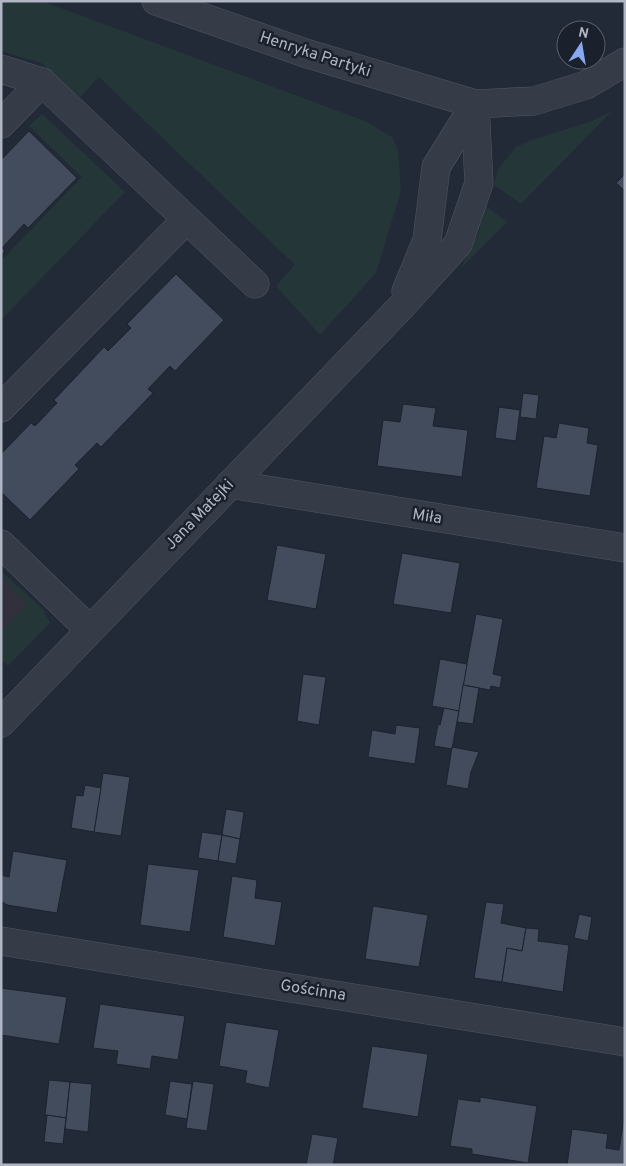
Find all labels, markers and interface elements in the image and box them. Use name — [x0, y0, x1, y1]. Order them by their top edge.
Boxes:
north arrow — [556, 20, 606, 70]
text: N — [577, 24, 590, 43]
street label: Henryka Partyki — [257, 28, 373, 82]
street label: Jana Matejki — [161, 476, 239, 554]
street label: Miła — [411, 505, 443, 529]
street label: Gościnna — [279, 976, 347, 1006]

